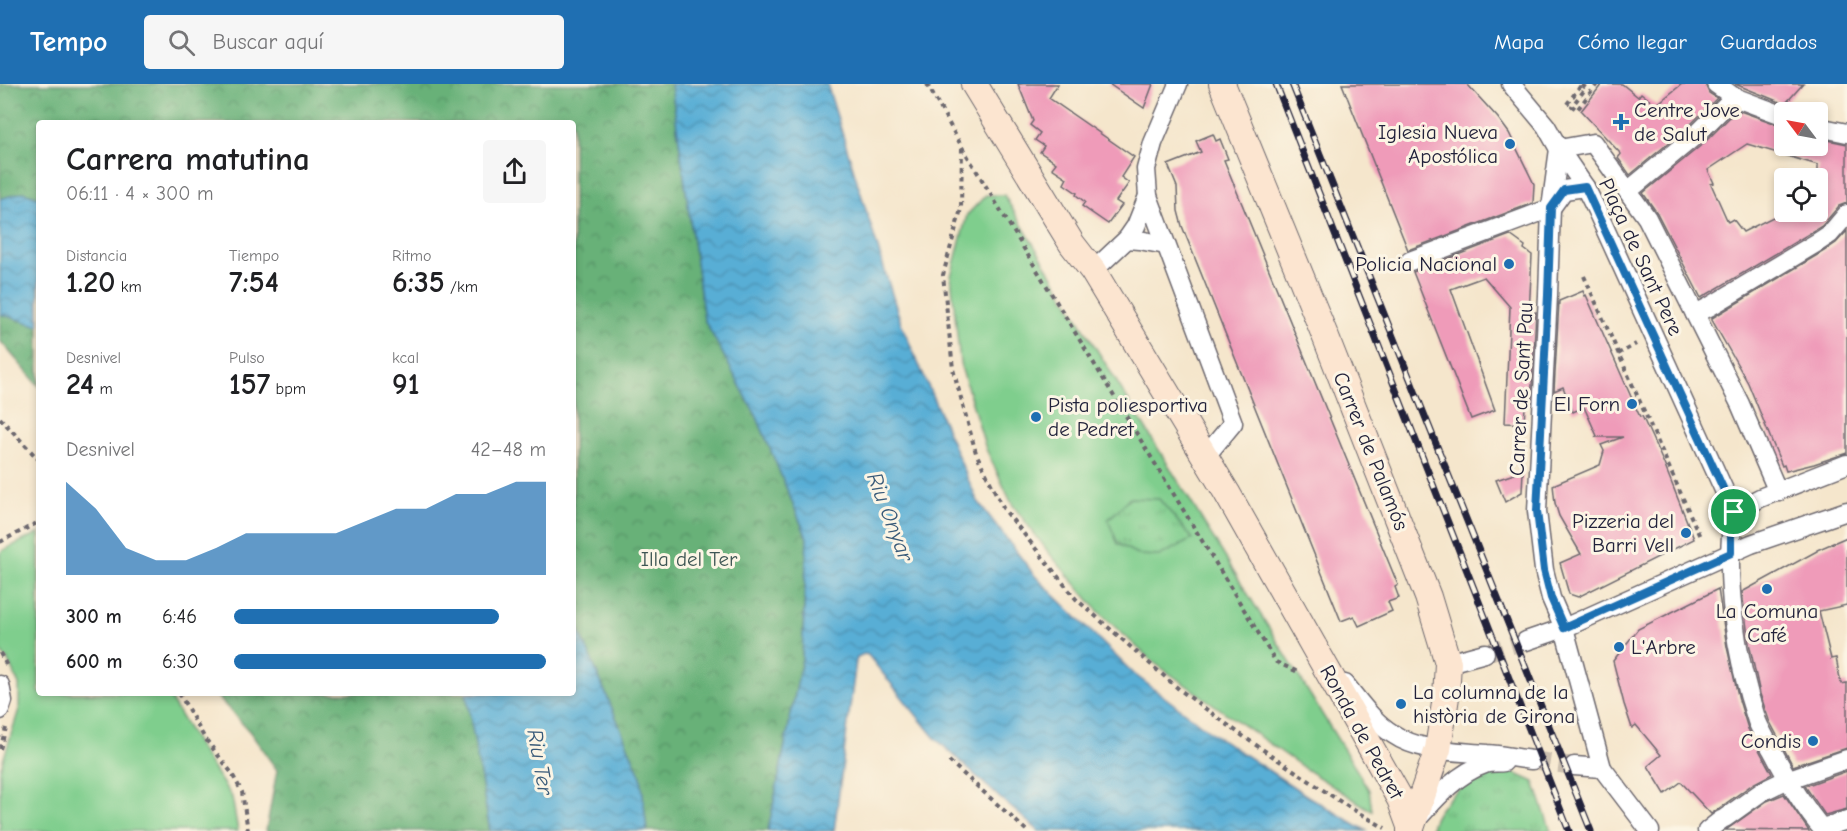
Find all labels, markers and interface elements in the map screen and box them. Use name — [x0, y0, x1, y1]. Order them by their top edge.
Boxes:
search box — [144, 15, 564, 69]
text: Tempo — [30, 26, 108, 58]
icon: search — [165, 26, 198, 59]
text: Buscar aquí — [213, 29, 324, 55]
text: Mapa — [1494, 30, 1544, 54]
text: Cómo llegar — [1577, 30, 1687, 54]
text: Guardados — [1720, 30, 1817, 54]
place label: Centre Jove de Salut — [1634, 98, 1740, 146]
north arrow — [1774, 102, 1828, 156]
map controls — [1774, 102, 1828, 222]
marker: Centre Jove de Salut — [1612, 113, 1630, 131]
place label: Iglesia Nueva Apostólica — [1378, 120, 1498, 168]
marker: Iglesia Nueva Apostólica — [1503, 137, 1517, 151]
text: Carrera matutina — [66, 140, 310, 178]
button: share — [483, 140, 546, 203]
button: locate — [1774, 168, 1828, 222]
street label: Plaça de Sant Pere — [1594, 175, 1688, 339]
text: 06:11 · 4 × 300 m — [66, 182, 214, 205]
text: Distancia — [66, 247, 127, 265]
text: Tiempo — [229, 247, 279, 265]
text: Ritmo — [392, 247, 431, 265]
place label: Policia Nacional — [1355, 252, 1497, 276]
marker: Policia Nacional — [1502, 257, 1516, 271]
text: 1.20 — [66, 265, 115, 300]
text: 7:54 — [229, 265, 279, 300]
text: 6:35 — [392, 265, 445, 300]
text: km — [115, 278, 142, 296]
text: /km — [445, 278, 478, 296]
street label: Carrer de Sant Pau — [1504, 301, 1538, 477]
text: Desnivel — [66, 349, 121, 367]
text: Pulso — [229, 349, 265, 367]
text: kcal — [392, 349, 419, 367]
text: 24 — [66, 367, 94, 402]
text: 157 — [229, 367, 270, 402]
text: 91 — [392, 367, 419, 402]
street label: Carrer de Palamós — [1328, 368, 1414, 534]
text: m — [94, 380, 113, 398]
text: bpm — [270, 380, 306, 398]
place label: El Forn — [1554, 392, 1620, 416]
place label: Pista poliesportiva de Pedret — [1048, 393, 1208, 441]
marker: El Forn — [1625, 397, 1639, 411]
marker: Pista poliesportiva de Pedret — [1029, 410, 1043, 424]
text: Desnivel — [66, 438, 135, 461]
text: 42–48 m — [471, 438, 546, 461]
water label: Riu Onyar — [861, 469, 919, 566]
pin — [1708, 486, 1759, 537]
icon: arrive — [1717, 495, 1750, 528]
place label: Pizzeria del Barri Vell — [1572, 509, 1674, 557]
marker: Pizzeria del Barri Vell — [1679, 526, 1693, 540]
park label: Illa del Ter — [641, 547, 738, 571]
marker: La Comuna Café — [1760, 582, 1774, 596]
place label: La Comuna Café — [1716, 599, 1818, 647]
text: 300 m — [66, 605, 122, 628]
text: 6:46 — [162, 605, 197, 628]
place label: L'Arbre — [1631, 635, 1696, 659]
marker: L'Arbre — [1612, 640, 1626, 654]
text: 600 m — [66, 650, 122, 673]
text: 6:30 — [162, 650, 199, 673]
street label: Ronda de Pedret — [1315, 661, 1409, 804]
place label: La columna de la història de Girona — [1413, 680, 1575, 728]
marker: La columna de la història de Girona — [1394, 697, 1408, 711]
water label: Riu Ter — [521, 727, 559, 798]
place label: Condis — [1741, 729, 1801, 753]
marker: Condis — [1806, 734, 1820, 748]

